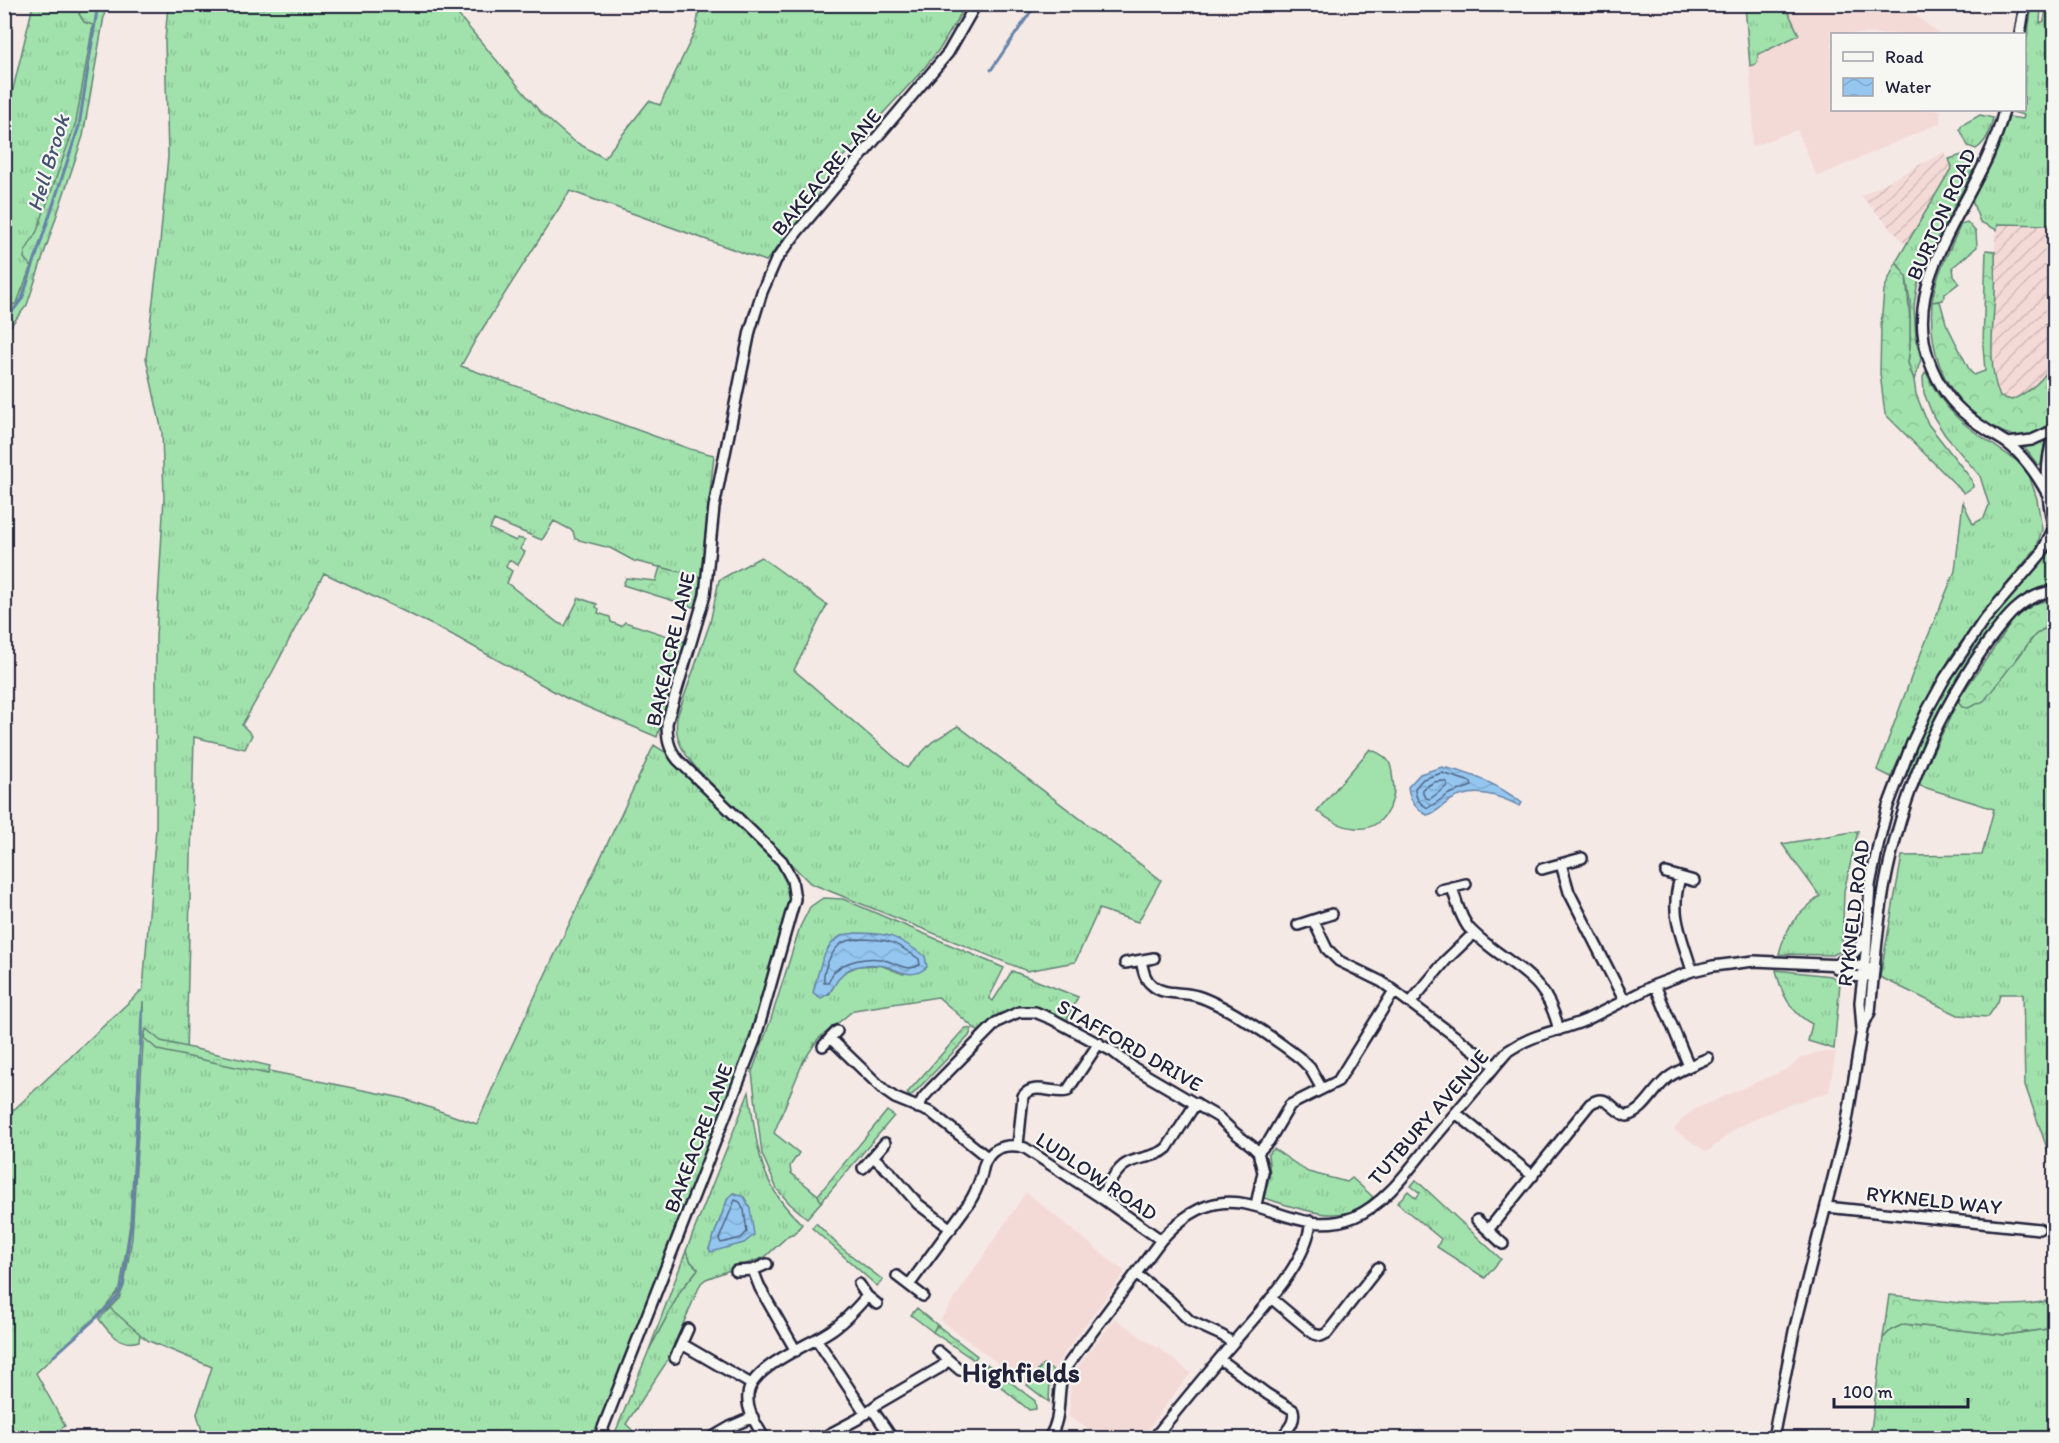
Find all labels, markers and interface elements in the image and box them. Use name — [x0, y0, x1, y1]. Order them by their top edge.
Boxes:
legend — [1831, 33, 2026, 111]
text: Road — [1885, 46, 1924, 68]
text: Water — [1885, 76, 1931, 98]
street label: BAKEACRE LANE — [766, 104, 886, 240]
water label: Hell Brook — [21, 110, 76, 215]
street label: BURTON ROAD — [1901, 144, 1981, 284]
street label: BAKEACRE LANE — [640, 569, 700, 729]
street label: RYKNELD ROAD — [1832, 838, 1874, 988]
street label: STAFFORD DRIVE — [1053, 993, 1207, 1097]
street label: TUTBURY AVENUE — [1362, 1044, 1494, 1190]
street label: BAKEACRE LANE — [658, 1060, 738, 1216]
street label: LUDLOW ROAD — [1031, 1126, 1163, 1226]
street label: RYKNELD WAY — [1865, 1180, 2003, 1220]
district label: Highfields — [962, 1356, 1080, 1389]
scale bar — [1834, 1371, 1968, 1409]
text: 100 m — [1843, 1381, 1893, 1403]

